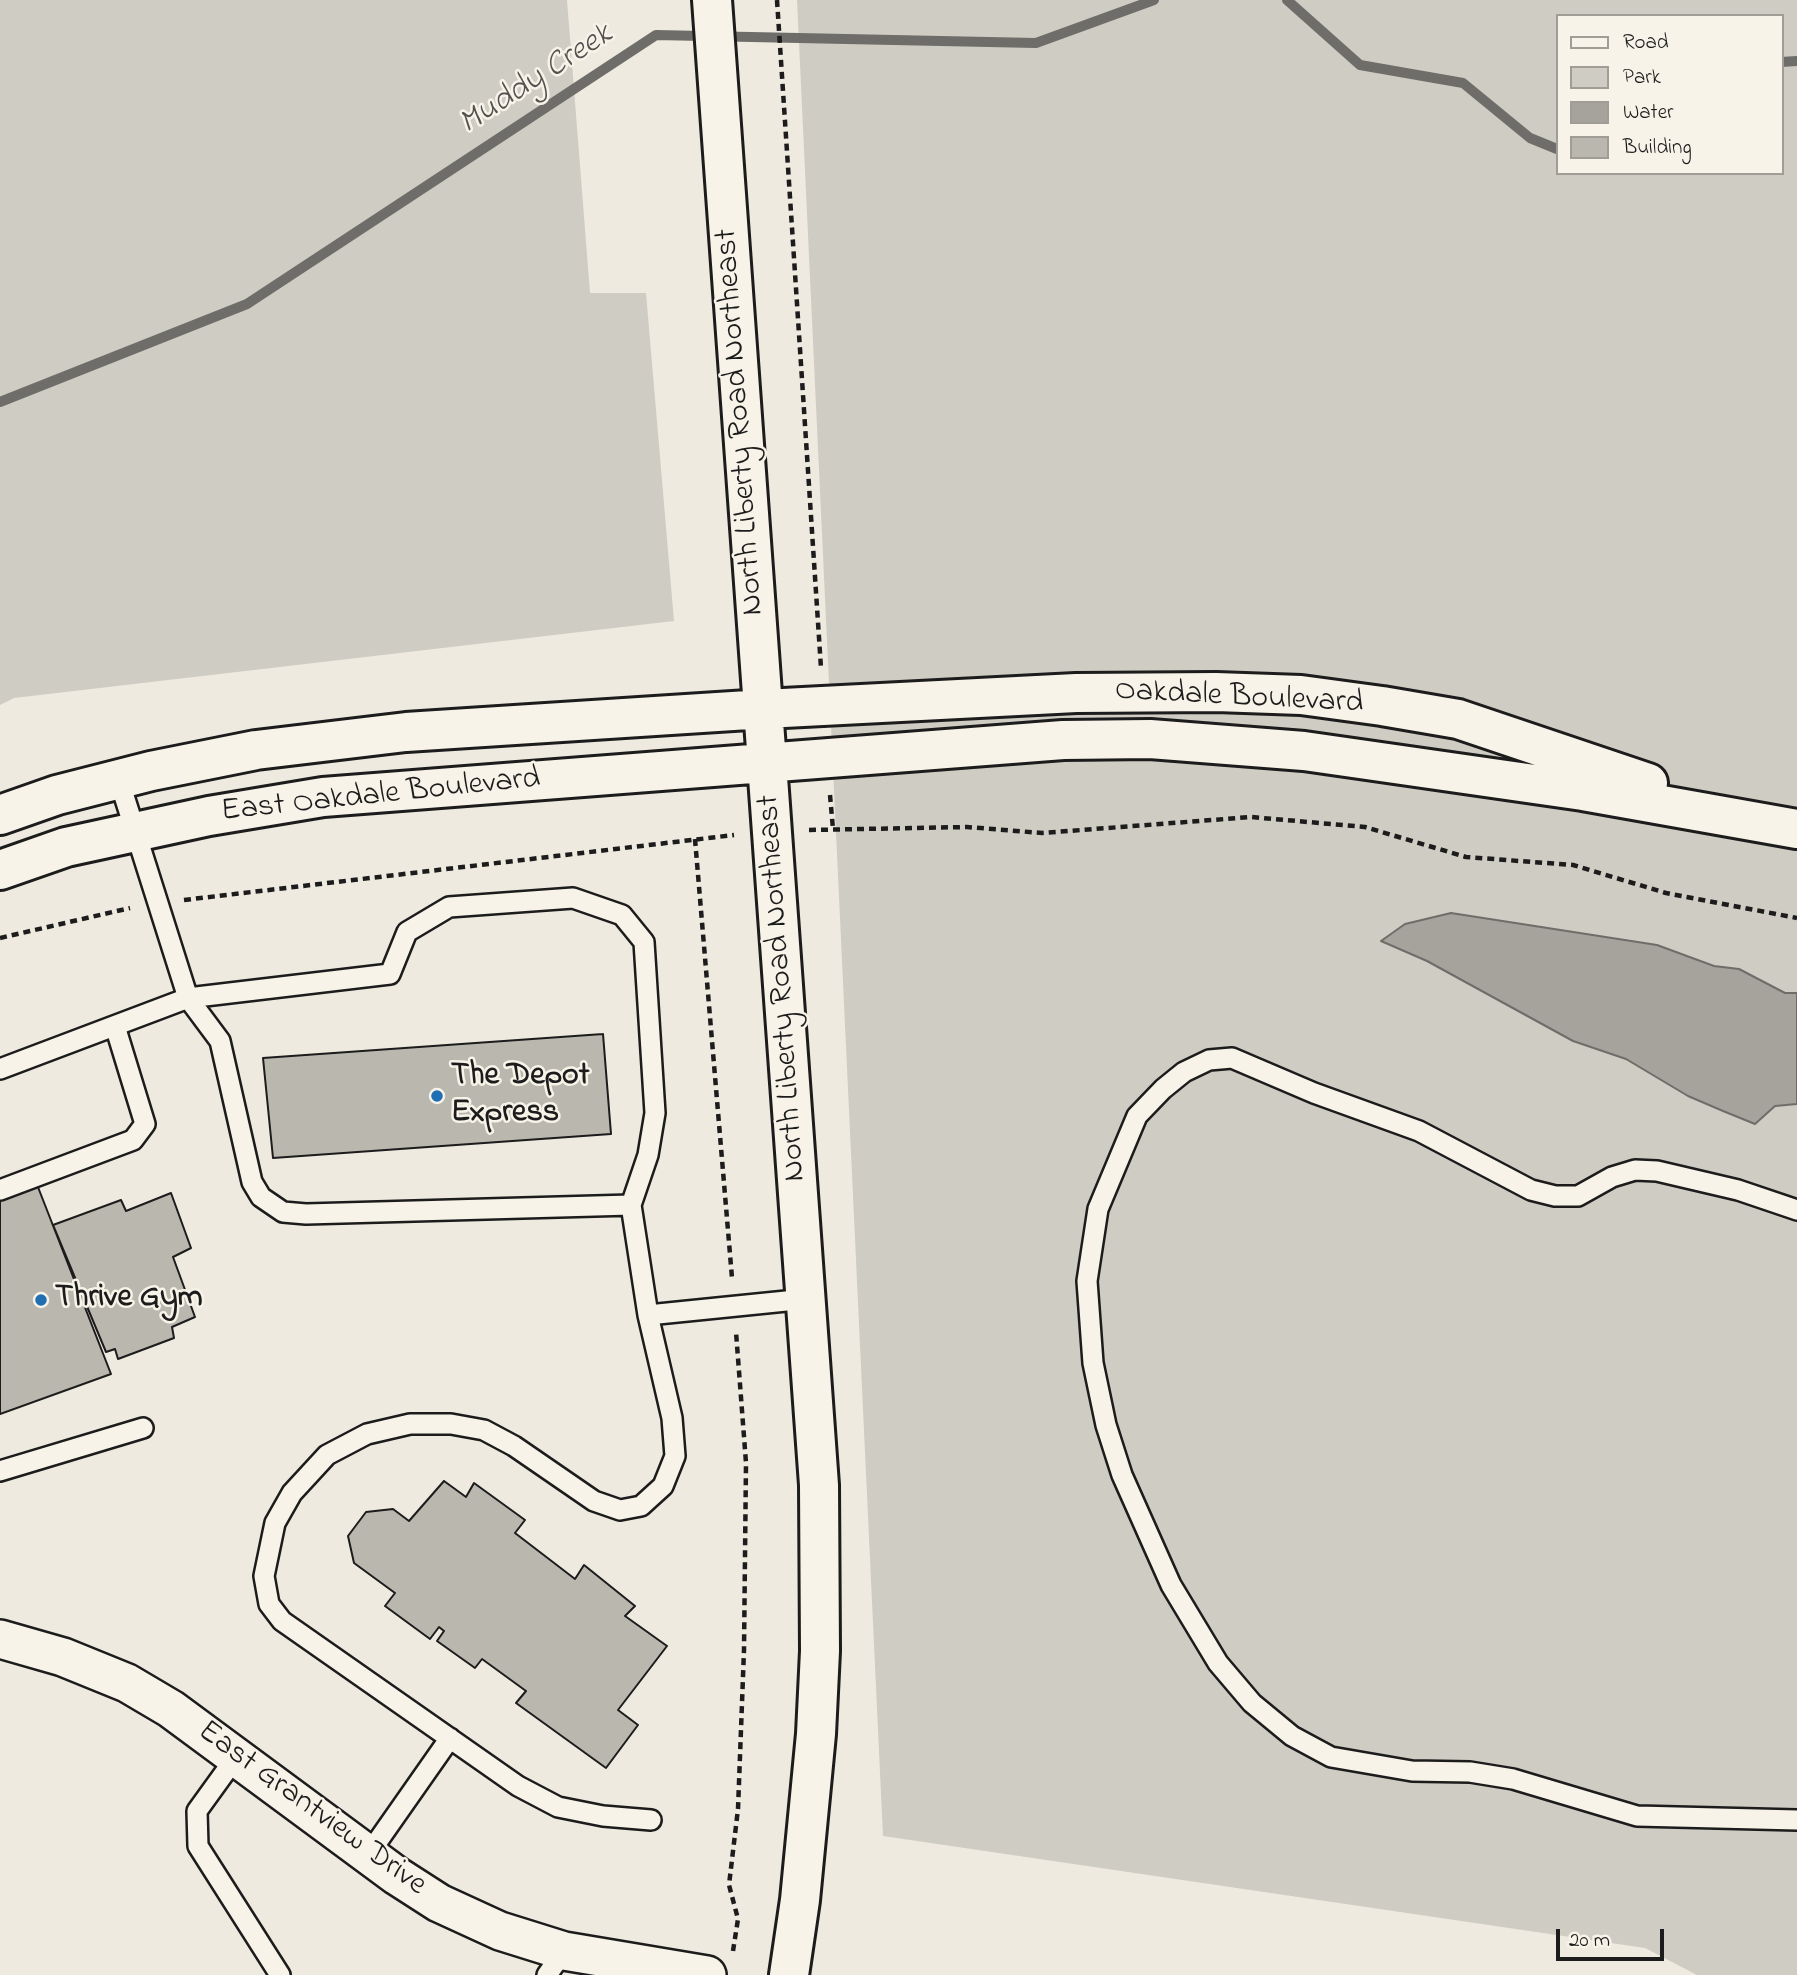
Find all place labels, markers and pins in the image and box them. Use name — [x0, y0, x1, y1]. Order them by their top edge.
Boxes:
place label: The Depot Express — [451, 1059, 589, 1134]
marker: The Depot Express — [429, 1088, 445, 1104]
place label: Thrive Gym — [55, 1281, 203, 1319]
marker: Thrive Gym — [33, 1292, 49, 1308]

